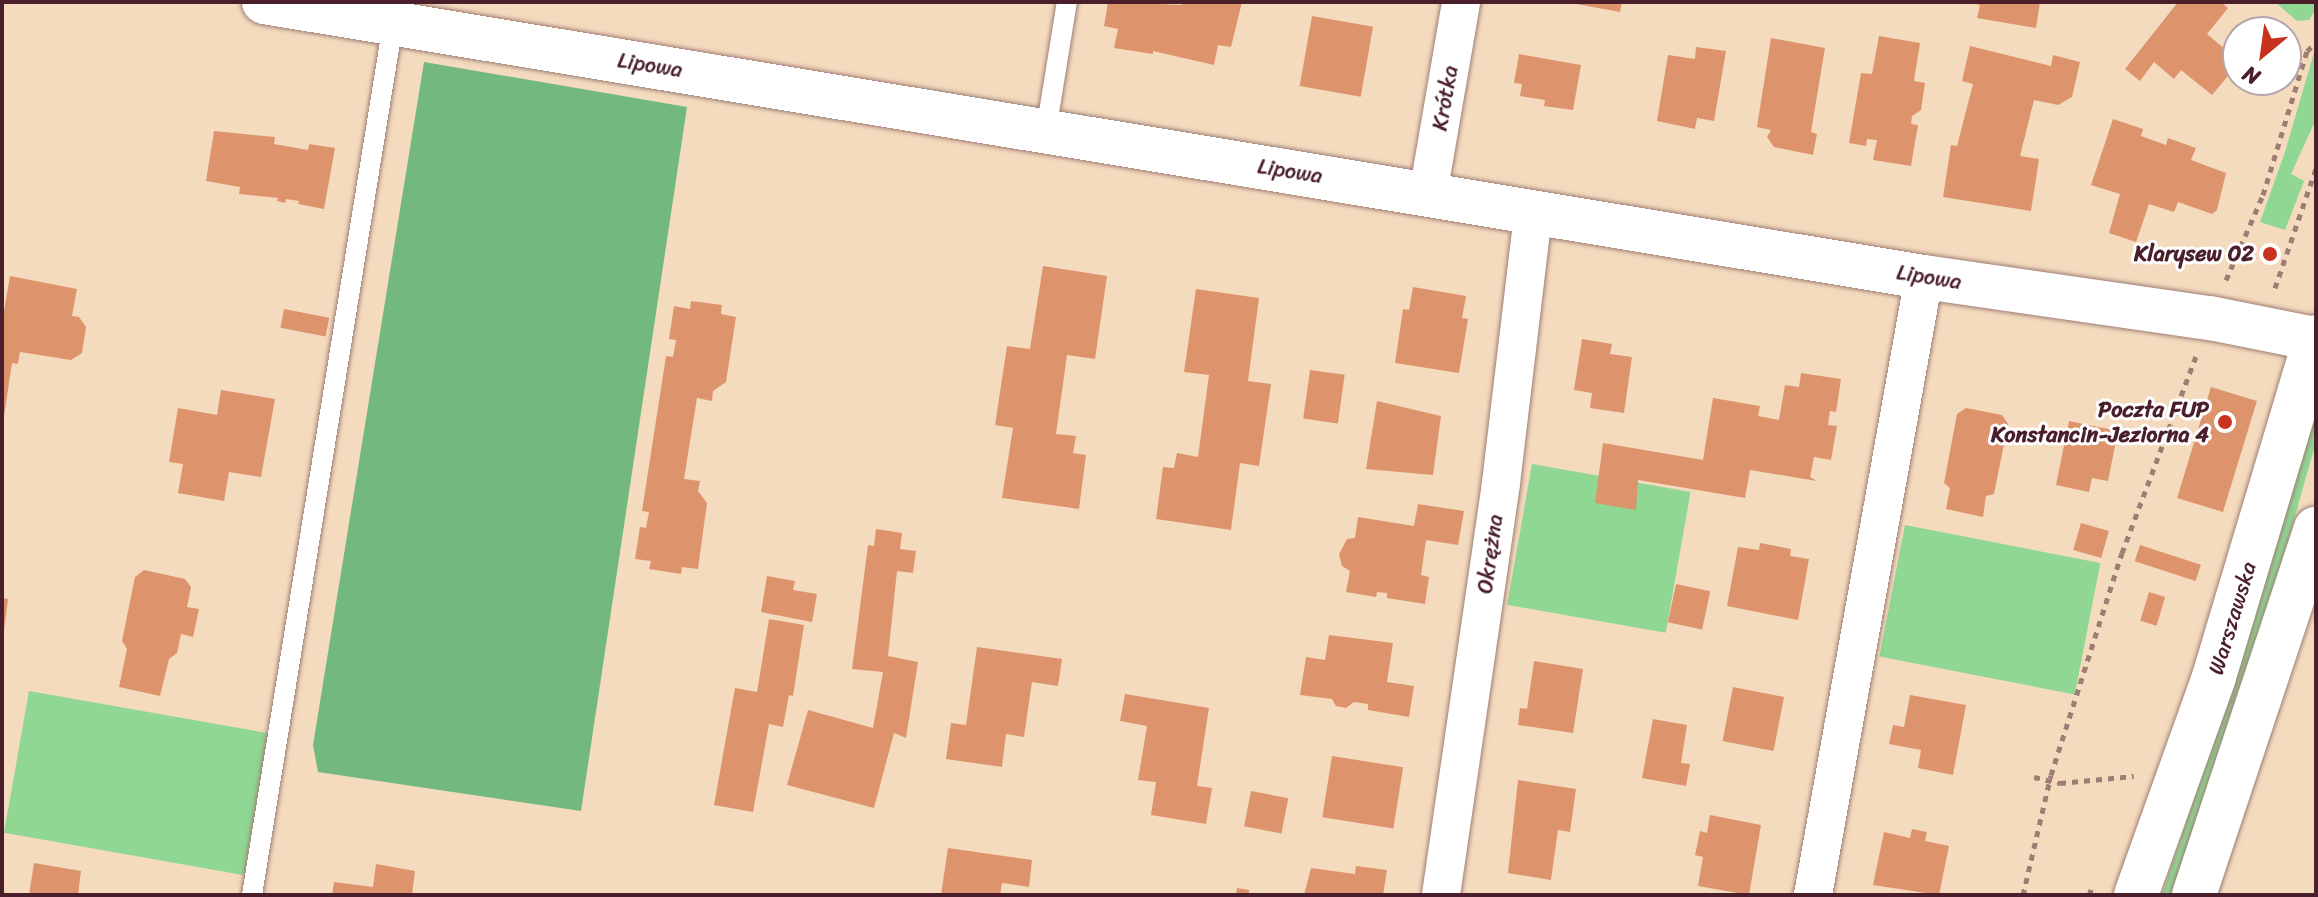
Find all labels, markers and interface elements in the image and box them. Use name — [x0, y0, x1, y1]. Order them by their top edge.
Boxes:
north arrow — [2222, 16, 2302, 96]
street label: Lipowa — [616, 47, 684, 83]
text: N — [2235, 55, 2267, 96]
street label: Krótka — [1426, 63, 1464, 133]
street label: Lipowa — [1256, 153, 1324, 189]
place label: Klarysew 02 — [2134, 241, 2254, 267]
marker: Klarysew 02 — [2261, 245, 2279, 263]
street label: Lipowa — [1895, 259, 1963, 295]
place label: Poczta FUP Konstancin-Jeziorna 4 — [1991, 396, 2209, 448]
marker: Poczta FUP Konstancin-Jeziorna 4 — [2216, 413, 2234, 431]
street label: Okrężna — [1471, 513, 1509, 595]
street label: Warszawska — [2202, 558, 2262, 678]

